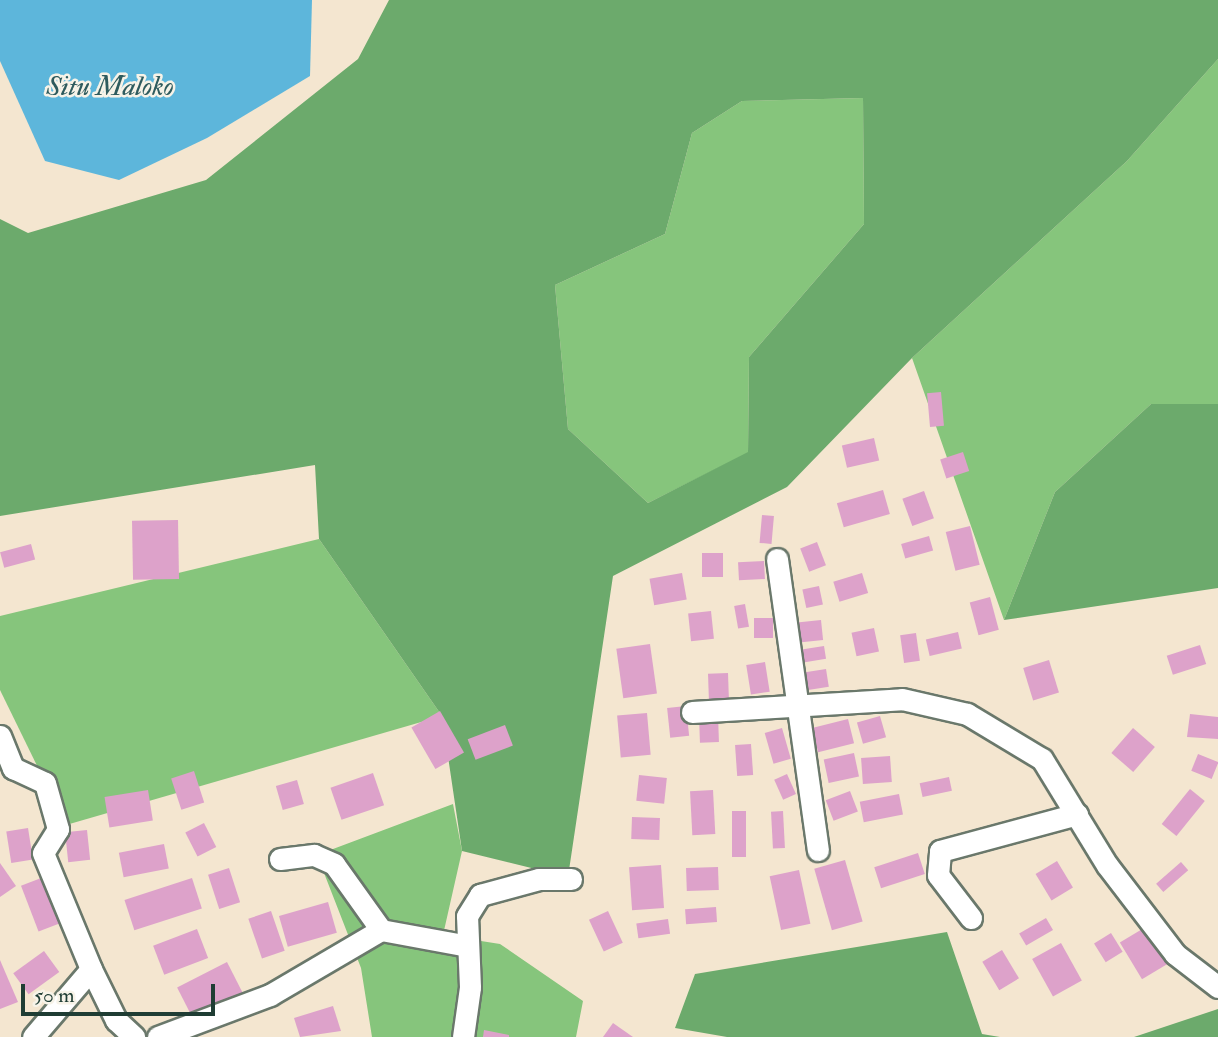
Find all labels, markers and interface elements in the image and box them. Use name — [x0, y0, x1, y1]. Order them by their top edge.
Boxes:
water label: Situ Maloko — [46, 70, 174, 104]
scale bar — [24, 970, 219, 1014]
text: 50 m — [34, 982, 75, 1009]

